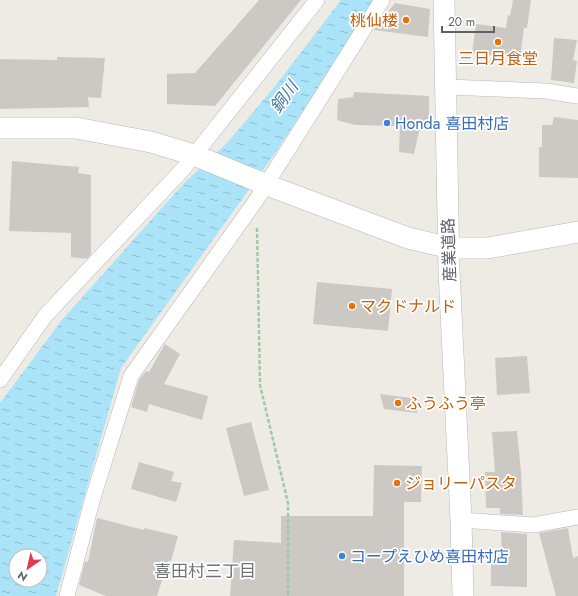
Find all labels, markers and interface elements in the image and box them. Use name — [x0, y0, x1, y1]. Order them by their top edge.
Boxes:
scale bar — [442, 8, 494, 34]
place label: 桃仙楼 — [350, 9, 398, 32]
text: 20 m — [448, 13, 475, 31]
marker: 桃仙楼 — [401, 15, 411, 25]
marker: 三日月食堂 — [493, 37, 503, 47]
place label: 三日月食堂 — [458, 47, 538, 70]
water label: 銅川 — [264, 75, 305, 118]
place label: Honda 喜田村店 — [395, 112, 509, 135]
marker: Honda 喜田村店 — [382, 118, 392, 128]
street label: 産業道路 — [436, 218, 462, 282]
place label: マクドナルド — [360, 295, 456, 318]
marker: マクドナルド — [347, 301, 357, 311]
place label: ふうふう亭 — [406, 392, 486, 415]
marker: ふうふう亭 — [393, 398, 403, 408]
place label: ジョリーパスタ — [405, 472, 517, 495]
marker: ジョリーパスタ — [392, 478, 402, 488]
place label: コープえひめ喜田村店 — [350, 545, 509, 568]
north arrow — [8, 548, 48, 588]
marker: コープえひめ喜田村店 — [337, 551, 347, 561]
district label: 喜田村三丁目 — [154, 559, 256, 583]
text: N — [14, 567, 31, 585]

